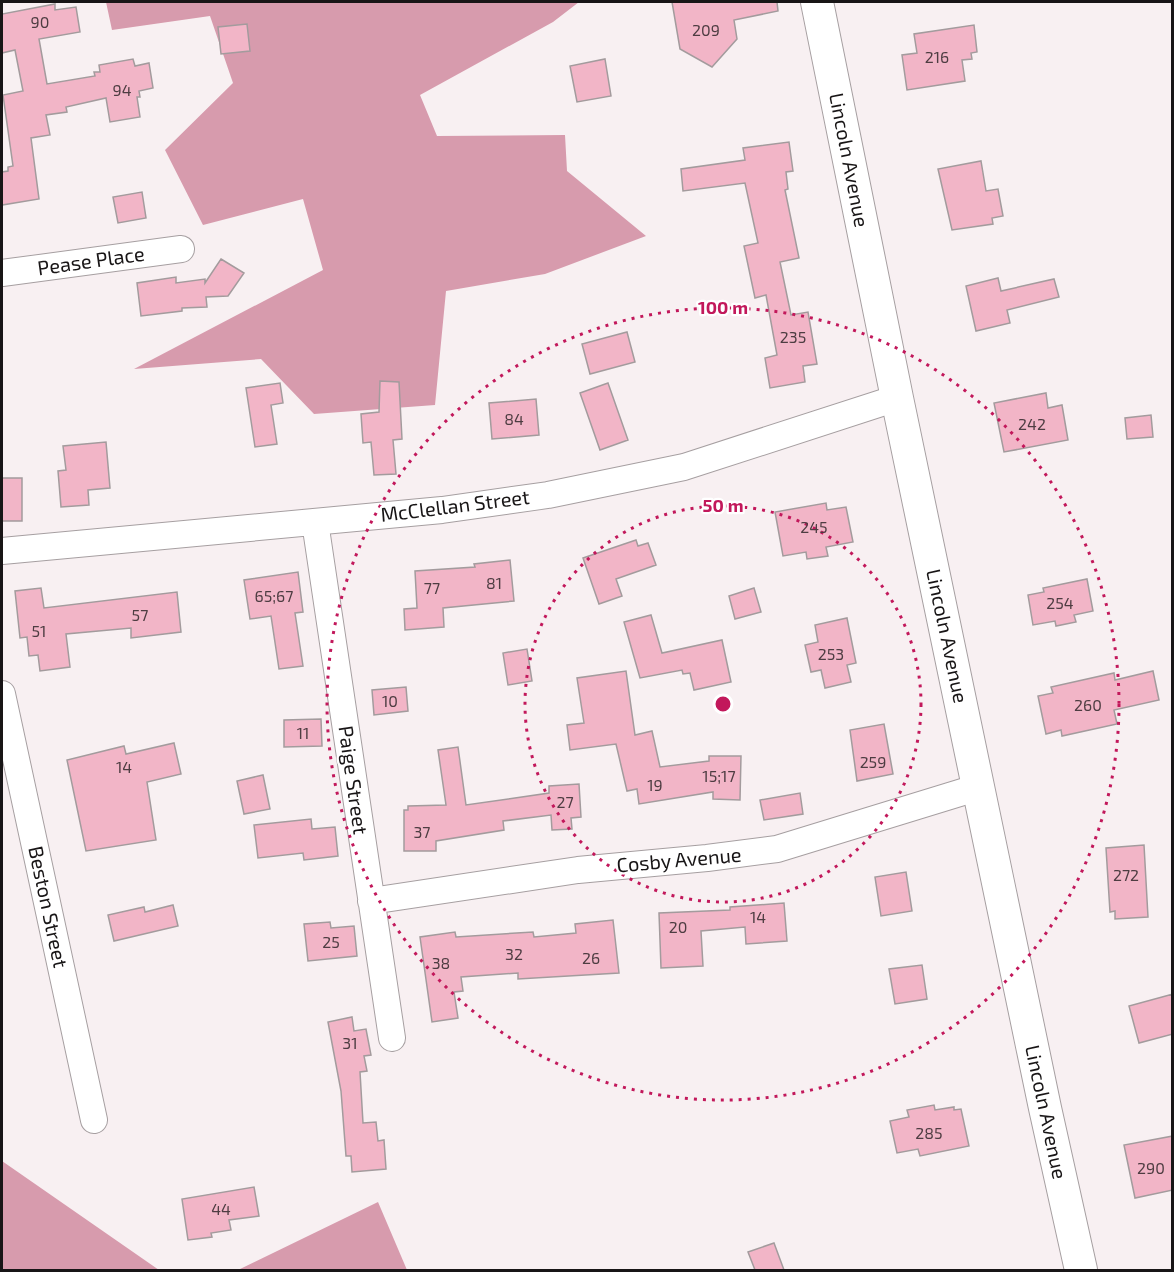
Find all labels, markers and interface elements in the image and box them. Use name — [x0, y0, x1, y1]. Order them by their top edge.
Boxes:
house number: 90 — [31, 12, 49, 31]
house number: 209 — [692, 20, 720, 39]
house number: 216 — [925, 47, 949, 66]
house number: 94 — [113, 80, 132, 99]
street label: Lincoln Avenue — [825, 91, 875, 229]
street label: Pease Place — [36, 241, 146, 279]
text: 100 m — [698, 296, 748, 318]
house number: 235 — [780, 327, 806, 346]
house number: 84 — [504, 409, 524, 428]
house number: 242 — [1018, 414, 1046, 433]
street label: McClellan Street — [379, 484, 531, 526]
text: 50 m — [702, 494, 744, 516]
house number: 245 — [800, 517, 828, 536]
street label: Lincoln Avenue — [922, 567, 974, 705]
house number: 81 — [486, 573, 502, 592]
house number: 77 — [424, 578, 440, 597]
house number: 65;67 — [255, 586, 293, 605]
house number: 254 — [1046, 593, 1074, 612]
house number: 57 — [132, 605, 148, 624]
house number: 51 — [32, 621, 46, 640]
house number: 253 — [818, 644, 844, 663]
house number: 10 — [382, 691, 398, 710]
centre of rings — [713, 694, 733, 714]
house number: 260 — [1074, 695, 1102, 714]
house number: 11 — [297, 723, 309, 742]
street label: Paige Street — [334, 724, 374, 836]
house number: 259 — [860, 752, 886, 771]
house number: 14 — [116, 757, 132, 776]
house number: 15;17 — [702, 766, 736, 785]
house number: 19 — [647, 775, 663, 794]
house number: 27 — [556, 792, 574, 811]
house number: 37 — [413, 822, 431, 841]
street label: Cosby Avenue — [615, 842, 742, 876]
street label: Beston Street — [24, 844, 74, 970]
house number: 272 — [1113, 865, 1139, 884]
house number: 14 — [750, 907, 766, 926]
house number: 20 — [669, 917, 687, 936]
house number: 25 — [322, 932, 340, 951]
house number: 32 — [505, 944, 523, 963]
house number: 26 — [582, 948, 600, 967]
house number: 38 — [432, 953, 450, 972]
house number: 31 — [342, 1033, 358, 1052]
street label: Lincoln Avenue — [1021, 1043, 1073, 1181]
house number: 285 — [915, 1123, 943, 1142]
house number: 290 — [1137, 1158, 1165, 1177]
house number: 44 — [211, 1199, 231, 1218]

